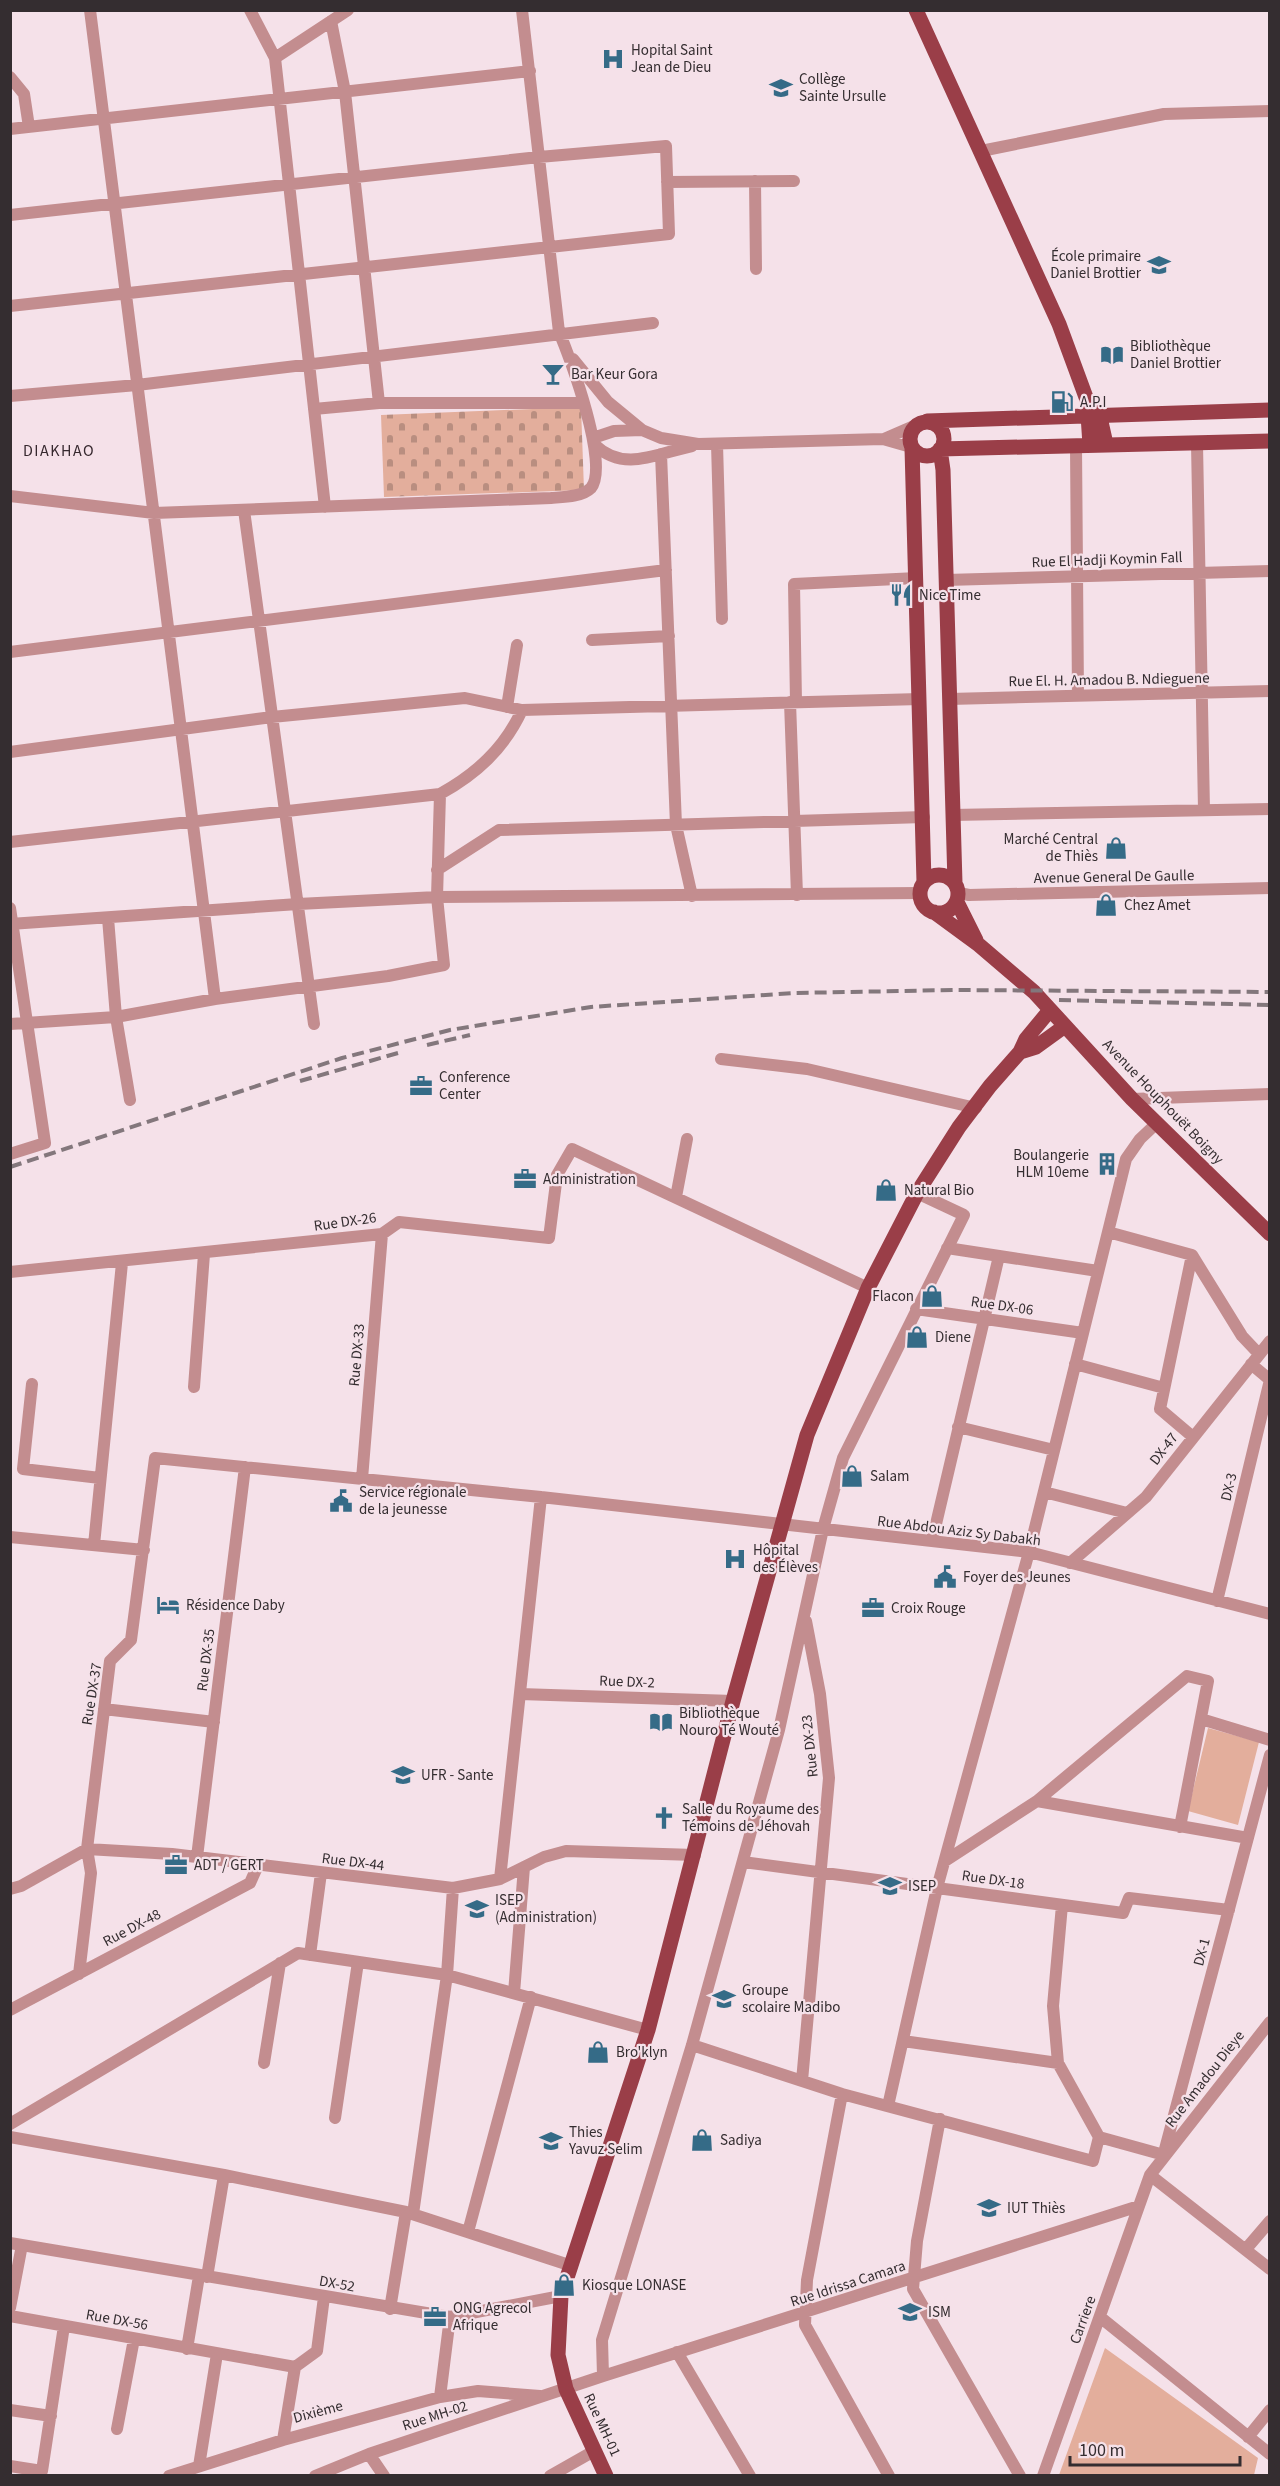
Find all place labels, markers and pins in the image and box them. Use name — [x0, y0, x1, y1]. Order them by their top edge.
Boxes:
place label: Hopital Saint Jean de Dieu — [631, 40, 713, 78]
hospital icon: Hopital Saint Jean de Dieu — [600, 46, 626, 72]
place label: Collège Sainte Ursulle — [799, 69, 886, 107]
school or university icon: Collège Sainte Ursulle — [768, 75, 794, 101]
place label: École primaire Daniel Brottier — [1050, 246, 1142, 284]
school or university icon: École primaire Daniel Brottier — [1146, 252, 1172, 278]
place label: Bibliothèque Daniel Brottier — [1130, 336, 1222, 374]
library icon: Bibliothèque Daniel Brottier — [1099, 342, 1125, 368]
bar icon: Bar Keur Gora — [540, 361, 566, 387]
place label: Bar Keur Gora — [571, 364, 658, 385]
fuel station icon: A.P.I — [1049, 389, 1075, 415]
place label: A.P.I — [1080, 392, 1106, 413]
restaurant icon: Nice Time — [888, 582, 914, 608]
place label: Nice Time — [919, 585, 981, 606]
place label: Marché Central de Thiès — [1004, 829, 1098, 867]
shop icon: Marché Central de Thiès — [1103, 835, 1129, 861]
shop icon: Chez Amet — [1093, 892, 1119, 918]
place label: Chez Amet — [1124, 895, 1190, 916]
place label: Conference Center — [439, 1067, 510, 1105]
office icon: Conference Center — [408, 1073, 434, 1099]
place label: Boulangerie HLM 10eme — [1013, 1145, 1089, 1183]
building icon: Boulangerie HLM 10eme — [1094, 1151, 1120, 1177]
office icon: Administration — [512, 1166, 538, 1192]
place label: Administration — [543, 1169, 636, 1190]
shop icon: Natural Bio — [873, 1177, 899, 1203]
place label: Natural Bio — [904, 1180, 974, 1201]
shop icon: Flacon — [919, 1283, 945, 1309]
place label: Flacon — [872, 1286, 914, 1307]
shop icon: Diene — [904, 1324, 930, 1350]
place label: Diene — [935, 1327, 971, 1348]
shop icon: Salam — [839, 1463, 865, 1489]
place label: Salam — [870, 1466, 909, 1487]
place label: Service régionale de la jeunesse — [359, 1482, 466, 1520]
public building icon: Service régionale de la jeunesse — [328, 1488, 354, 1514]
place label: Hôpital des Élèves — [753, 1540, 818, 1578]
hospital icon: Hôpital des Élèves — [722, 1546, 748, 1572]
public building icon: Foyer des Jeunes — [932, 1564, 958, 1590]
place label: Foyer des Jeunes — [963, 1567, 1071, 1588]
hotel icon: Résidence Daby — [155, 1592, 181, 1618]
place label: Résidence Daby — [186, 1595, 285, 1616]
office icon: Croix Rouge — [860, 1595, 886, 1621]
place label: Croix Rouge — [891, 1598, 966, 1619]
place label: Bibliothèque Nouro Té Wouté — [679, 1703, 779, 1741]
library icon: Bibliothèque Nouro Té Wouté — [648, 1709, 674, 1735]
school or university icon: UFR - Sante — [390, 1762, 416, 1788]
place label: UFR - Sante — [421, 1765, 493, 1786]
place label: Salle du Royaume des Témoins de Jéhovah — [682, 1799, 819, 1837]
church icon: Salle du Royaume des Témoins de Jéhovah — [651, 1805, 677, 1831]
office icon: ADT / GERT — [163, 1852, 189, 1878]
place label: ADT / GERT — [194, 1855, 264, 1876]
school or university icon: ISEP — [877, 1873, 903, 1899]
place label: ISEP — [908, 1876, 936, 1897]
place label: ISEP (Administration) — [495, 1890, 597, 1928]
school or university icon: ISEP (Administration) — [464, 1896, 490, 1922]
place label: Groupe scolaire Madibo — [742, 1980, 840, 2018]
school or university icon: Groupe scolaire Madibo — [711, 1986, 737, 2012]
shop icon: Bro'klyn — [585, 2039, 611, 2065]
place label: Bro'klyn — [616, 2042, 668, 2063]
place label: Thies Yavuz Selim — [568, 2122, 643, 2160]
shop icon: Sadiya — [689, 2127, 715, 2153]
school or university icon: Thies Yavuz Selim — [538, 2128, 564, 2154]
place label: Sadiya — [720, 2130, 762, 2151]
school or university icon: IUT Thiès — [976, 2195, 1002, 2221]
place label: IUT Thiès — [1007, 2198, 1065, 2219]
shop icon: Kiosque LONASE — [551, 2272, 577, 2298]
place label: Kiosque LONASE — [582, 2275, 686, 2296]
place label: ONG Agrecol Afrique — [453, 2298, 532, 2336]
school or university icon: ISM — [897, 2299, 923, 2325]
place label: ISM — [928, 2302, 951, 2323]
office icon: ONG Agrecol Afrique — [422, 2304, 448, 2330]

